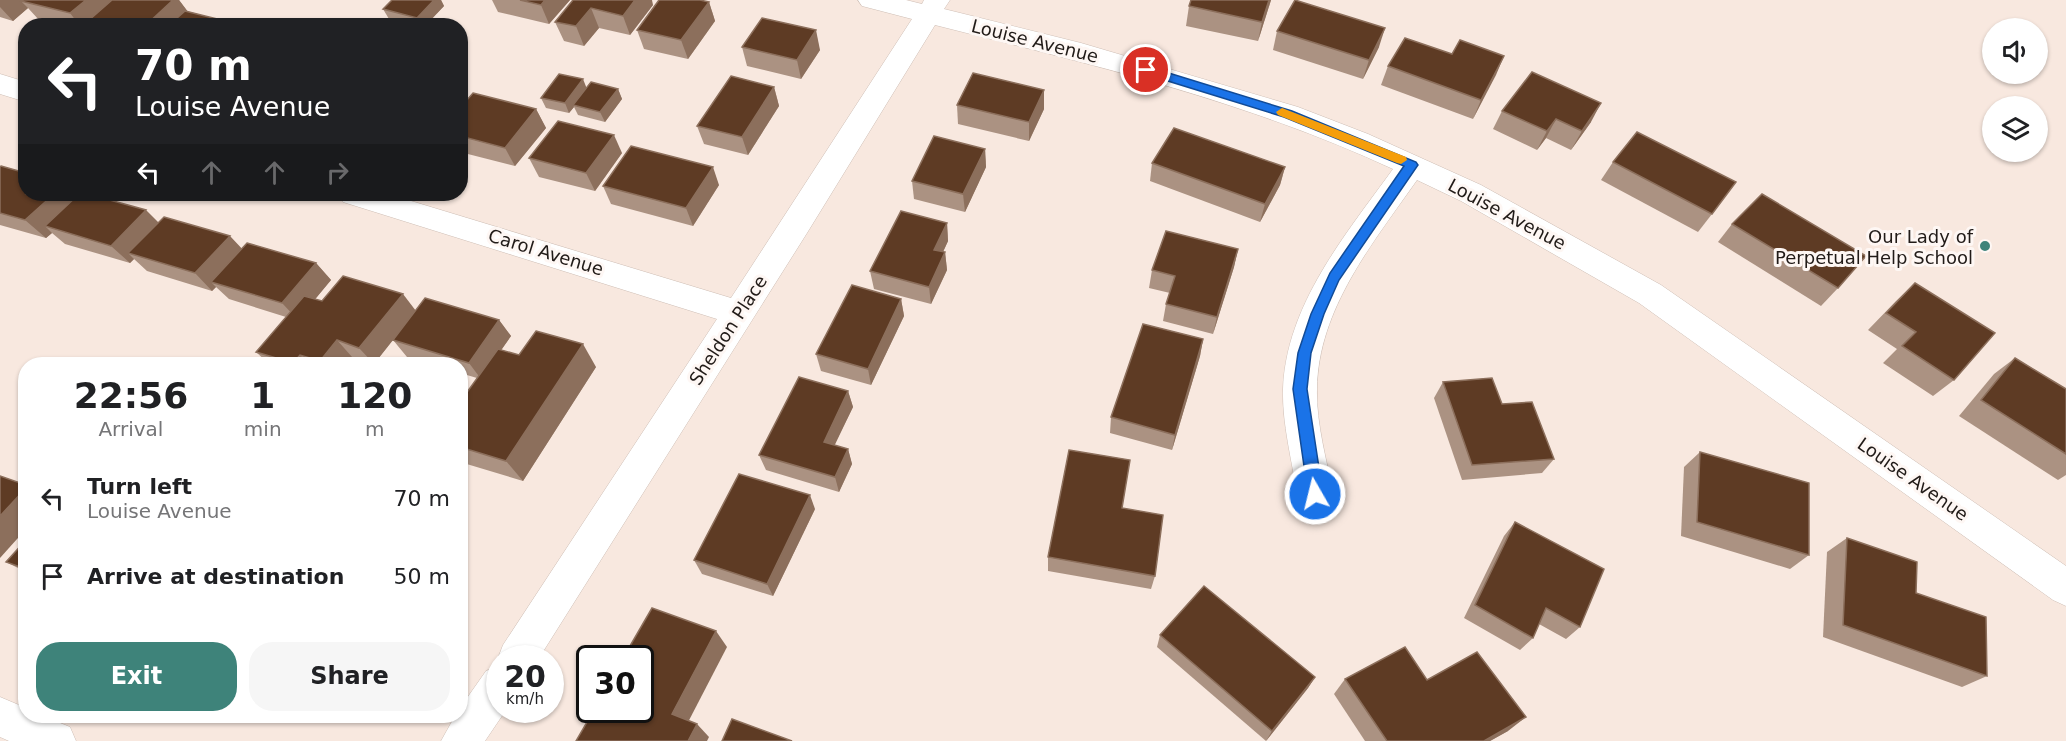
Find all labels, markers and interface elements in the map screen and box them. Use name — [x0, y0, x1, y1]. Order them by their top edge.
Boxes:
street label: Louise Avenue — [969, 15, 1101, 67]
map controls — [1982, 18, 2048, 162]
button: sound — [1982, 18, 2048, 84]
text: 70 m — [135, 41, 252, 90]
icon: left — [36, 42, 114, 120]
pin — [1120, 44, 1171, 95]
icon: arrive — [1129, 53, 1162, 86]
text: Louise Avenue — [135, 91, 330, 122]
button: layers — [1982, 96, 2048, 162]
icon: left — [132, 156, 165, 189]
icon: ahead — [195, 156, 228, 189]
icon: ahead — [258, 156, 291, 189]
icon: right — [321, 156, 354, 189]
street label: Louise Avenue — [1445, 174, 1569, 254]
street label: Carol Avenue — [486, 225, 606, 279]
place label: Our Lady of Perpetual Help School — [1775, 226, 1974, 268]
marker: Our Lady of Perpetual Help School — [1978, 239, 1992, 253]
street label: Sheldon Place — [685, 271, 771, 389]
text: 22:56 — [74, 375, 188, 416]
text: 1 — [250, 375, 275, 416]
text: 120 — [337, 375, 412, 416]
text: Arrival — [98, 417, 163, 441]
text: min — [244, 417, 282, 441]
text: m — [365, 417, 385, 441]
street label: Louise Avenue — [1854, 433, 1972, 525]
position arrow — [1283, 462, 1347, 526]
text: Turn left — [87, 474, 192, 499]
icon: left — [36, 482, 69, 515]
text: 70 m — [394, 486, 450, 511]
text: Louise Avenue — [87, 499, 232, 523]
icon: arrive — [36, 560, 69, 593]
text: Arrive at destination — [87, 564, 344, 589]
text: 50 m — [394, 564, 450, 589]
button: Exit — [36, 642, 237, 711]
button: Share — [249, 642, 450, 711]
speed limit sign: 30 — [576, 645, 654, 723]
text: 20 — [504, 659, 546, 694]
text: km/h — [506, 690, 544, 708]

